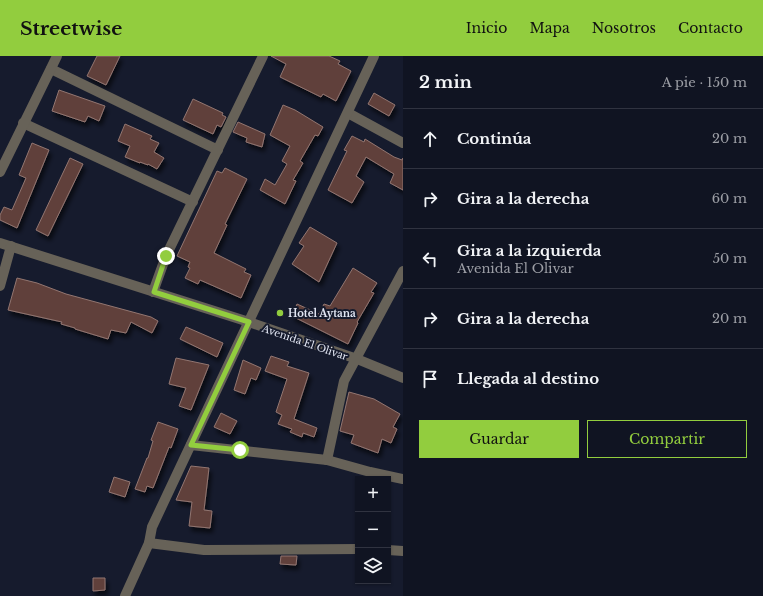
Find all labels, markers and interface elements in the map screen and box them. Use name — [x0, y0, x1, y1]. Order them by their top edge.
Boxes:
text: Streetwise — [20, 17, 122, 40]
text: Inicio — [466, 19, 507, 37]
text: Mapa — [529, 19, 570, 37]
text: Nosotros — [592, 19, 656, 37]
text: Contacto — [678, 19, 743, 37]
text: 2 min — [419, 72, 472, 93]
text: A pie · 150 m — [662, 74, 747, 91]
icon: ahead — [419, 128, 441, 150]
text: Continúa — [457, 129, 531, 148]
text: 20 m — [712, 130, 747, 147]
icon: right — [419, 188, 441, 210]
text: Gira a la derecha — [457, 189, 589, 208]
text: 60 m — [712, 190, 747, 207]
text: Gira a la izquierda — [457, 241, 601, 260]
route end — [157, 247, 175, 265]
icon: left — [419, 248, 441, 270]
text: 50 m — [713, 250, 747, 267]
text: Avenida El Olivar — [457, 260, 574, 277]
place label: Hotel Aytana — [288, 307, 356, 320]
marker: Hotel Aytana — [275, 308, 285, 318]
icon: right — [419, 308, 441, 330]
text: Gira a la derecha — [457, 309, 589, 328]
text: 20 m — [712, 310, 747, 327]
street label: Avenida El Olivar — [259, 321, 350, 363]
icon: arrive — [419, 368, 441, 390]
text: Llegada al destino — [457, 369, 599, 388]
button: Guardar — [419, 420, 579, 458]
button: Compartir — [587, 420, 747, 458]
route start — [231, 441, 249, 459]
map controls — [355, 476, 391, 584]
button: + — [355, 476, 391, 512]
button: − — [355, 512, 391, 548]
button: layers — [355, 548, 391, 584]

